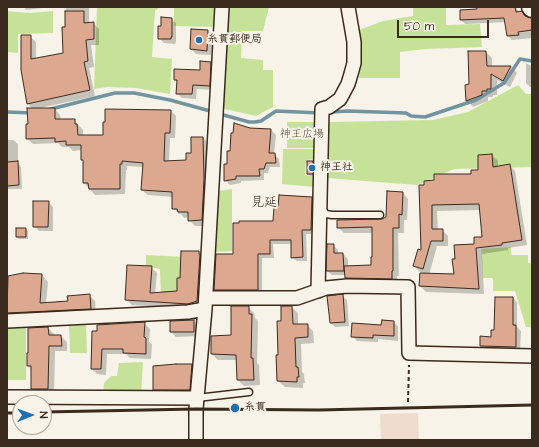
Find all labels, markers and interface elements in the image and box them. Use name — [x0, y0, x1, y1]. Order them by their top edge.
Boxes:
scale bar — [399, 12, 491, 38]
text: 50 m — [404, 18, 434, 35]
place label: 糸貫郵便局 — [207, 33, 262, 47]
marker: 糸貫郵便局 — [194, 35, 204, 45]
park label: 神王広場 — [280, 128, 324, 142]
place label: 神王社 — [320, 161, 353, 175]
marker: 神王社 — [307, 163, 317, 173]
district label: 見延 — [251, 195, 277, 211]
north arrow — [12, 395, 52, 435]
place label: 糸貫 — [244, 401, 266, 415]
marker: 糸貫 — [229, 402, 241, 414]
text: N — [36, 411, 51, 418]

